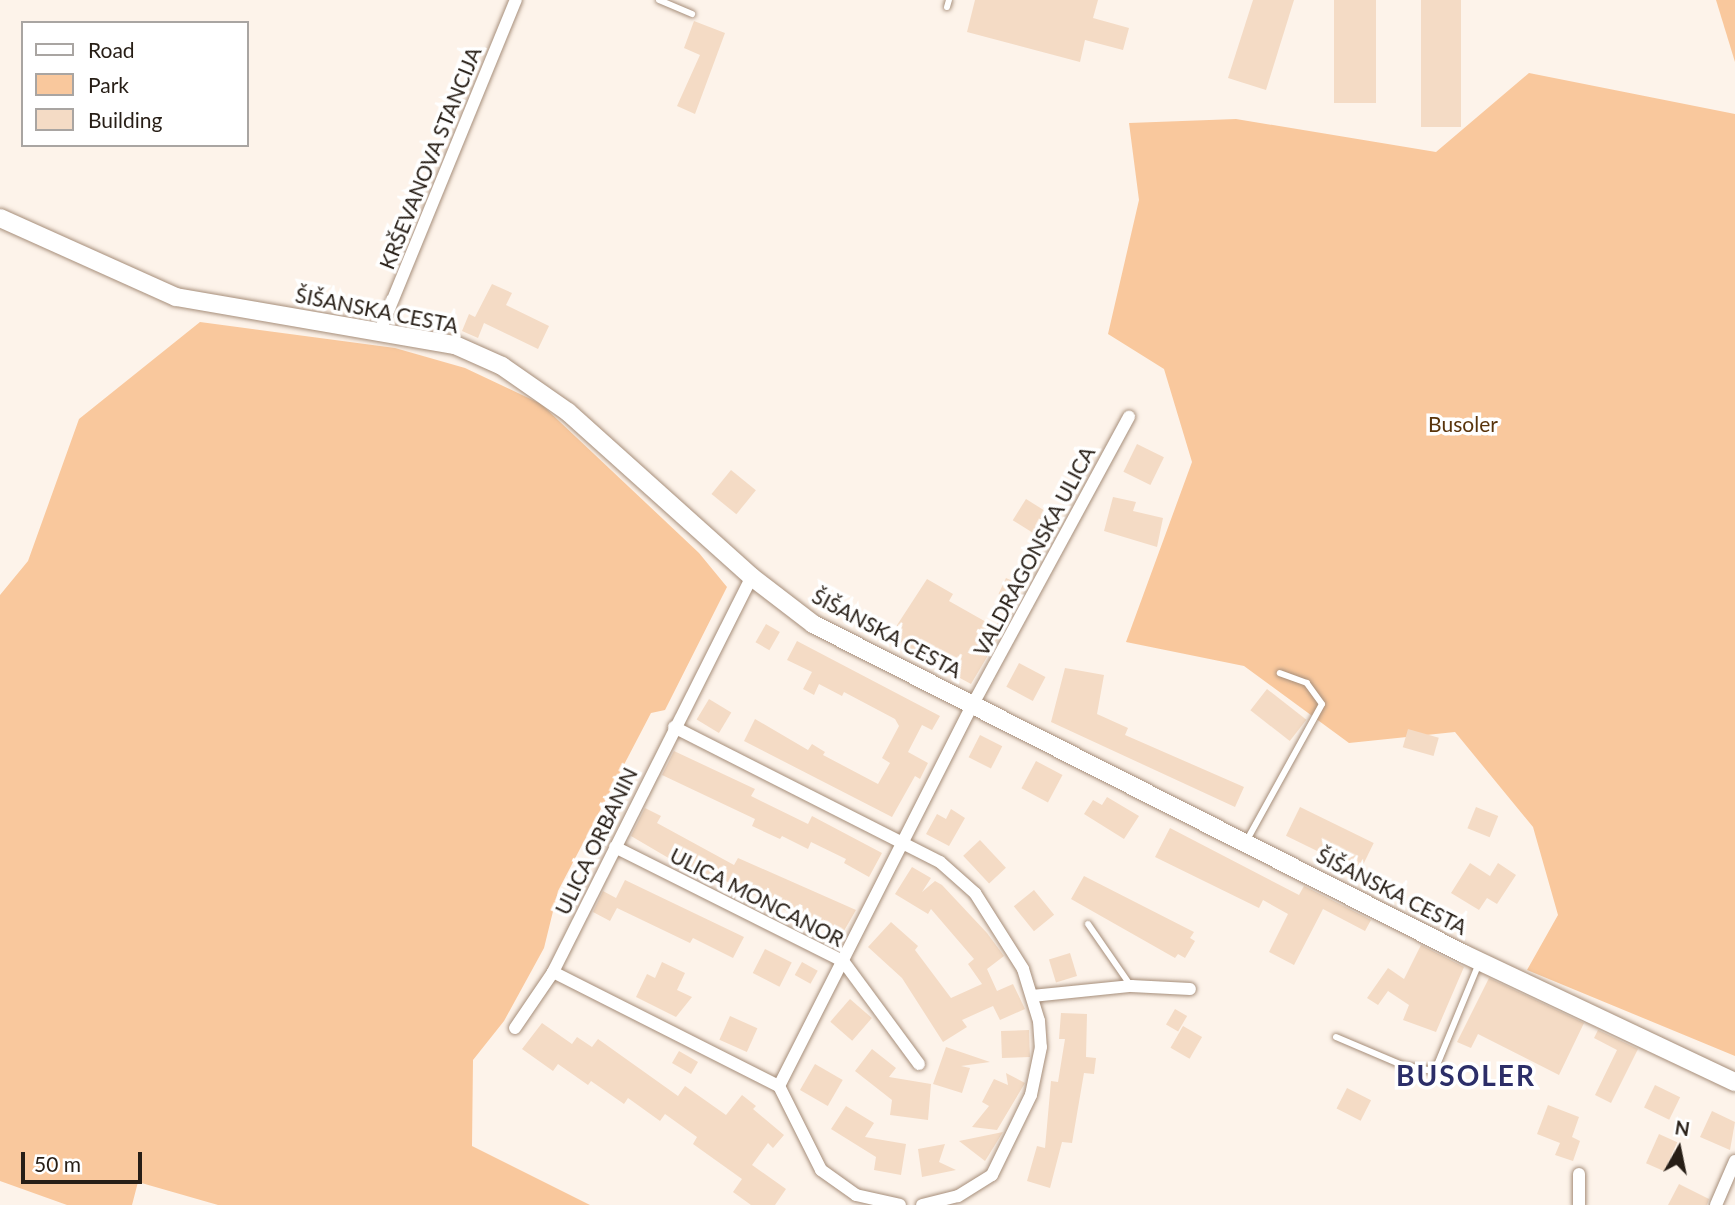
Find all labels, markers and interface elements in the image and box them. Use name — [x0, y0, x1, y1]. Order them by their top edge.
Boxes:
legend — [21, 21, 248, 147]
text: Road — [88, 37, 135, 62]
street label: KRŠEVANOVA STANCIJA — [374, 43, 486, 273]
text: Park — [88, 72, 129, 97]
text: Building — [88, 107, 163, 132]
street label: ŠIŠANSKA CESTA — [293, 282, 461, 338]
park label: Busoler — [1428, 411, 1498, 437]
street label: VALDRAGONSKA ULICA — [968, 442, 1100, 660]
street label: ŠIŠANSKA CESTA — [808, 583, 966, 683]
street label: ULICA ORBANIN — [549, 763, 643, 919]
street label: ULICA MONCANOR — [666, 842, 848, 952]
street label: ŠIŠANSKA CESTA — [1312, 842, 1472, 940]
district label: BUSOLER — [1397, 1058, 1535, 1092]
north arrow — [1644, 1114, 1714, 1184]
text: N — [1673, 1115, 1691, 1140]
scale bar — [24, 1138, 145, 1182]
text: 50 m — [34, 1151, 81, 1176]

